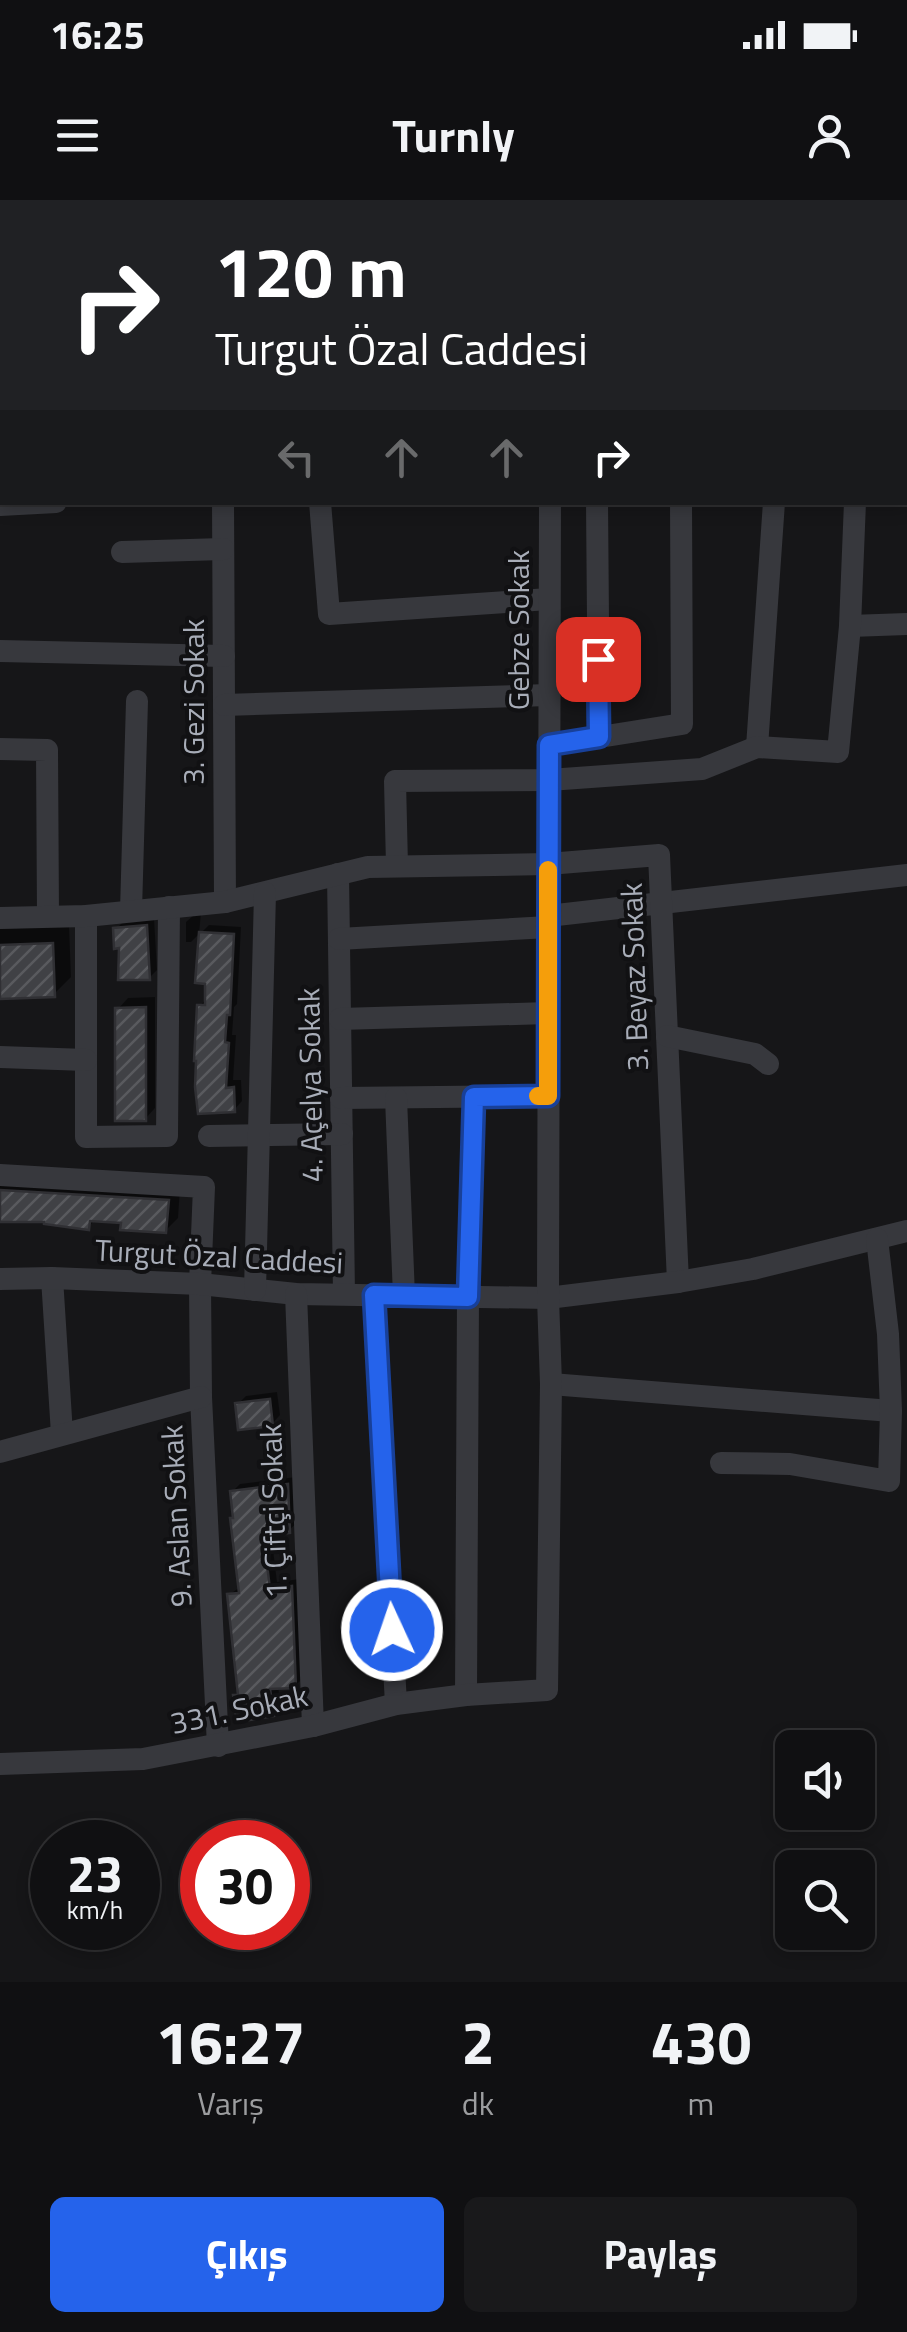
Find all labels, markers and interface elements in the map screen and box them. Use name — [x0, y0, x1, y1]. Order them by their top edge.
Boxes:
text: 16:25 — [50, 6, 145, 64]
text: Turnly — [392, 101, 515, 169]
icon: menu — [50, 108, 105, 163]
icon: person — [802, 108, 857, 163]
text: 120 m — [215, 218, 407, 324]
icon: right — [50, 240, 180, 370]
text: Turgut Özal Caddesi — [215, 314, 588, 382]
icon: left — [269, 430, 324, 485]
icon: ahead — [374, 430, 429, 485]
icon: ahead — [479, 430, 534, 485]
icon: right — [584, 430, 639, 485]
street label: Gebze Sokak — [495, 550, 541, 710]
pin — [556, 617, 641, 702]
street label: 3. Gezi Sokak — [170, 619, 216, 785]
icon: arrive — [571, 632, 626, 687]
street label: 3. Beyaz Sokak — [608, 882, 660, 1072]
street label: 4. Açelya Sokak — [285, 988, 335, 1183]
street label: Turgut Özal Caddesi — [94, 1227, 344, 1285]
street label: 1. Çiftçi Sokak — [247, 1423, 299, 1599]
street label: 9. Aslan Sokak — [148, 1424, 204, 1608]
position arrow — [340, 1578, 444, 1682]
street label: 331. Sokak — [166, 1672, 312, 1746]
map controls — [775, 1730, 875, 1950]
button: sound — [775, 1730, 875, 1830]
speed limit sign: 30 — [180, 1820, 310, 1950]
text: 23 — [67, 1835, 123, 1911]
button: search — [775, 1850, 875, 1950]
text: km/h — [67, 1891, 123, 1929]
text: 16:27 — [156, 1996, 305, 2087]
text: 2 — [461, 1996, 495, 2087]
text: 430 — [650, 1996, 751, 2087]
text: Varış — [197, 2079, 264, 2127]
text: dk — [462, 2079, 494, 2127]
text: m — [688, 2079, 714, 2127]
button: Çıkış — [50, 2197, 444, 2312]
button: Paylaş — [464, 2197, 857, 2312]

